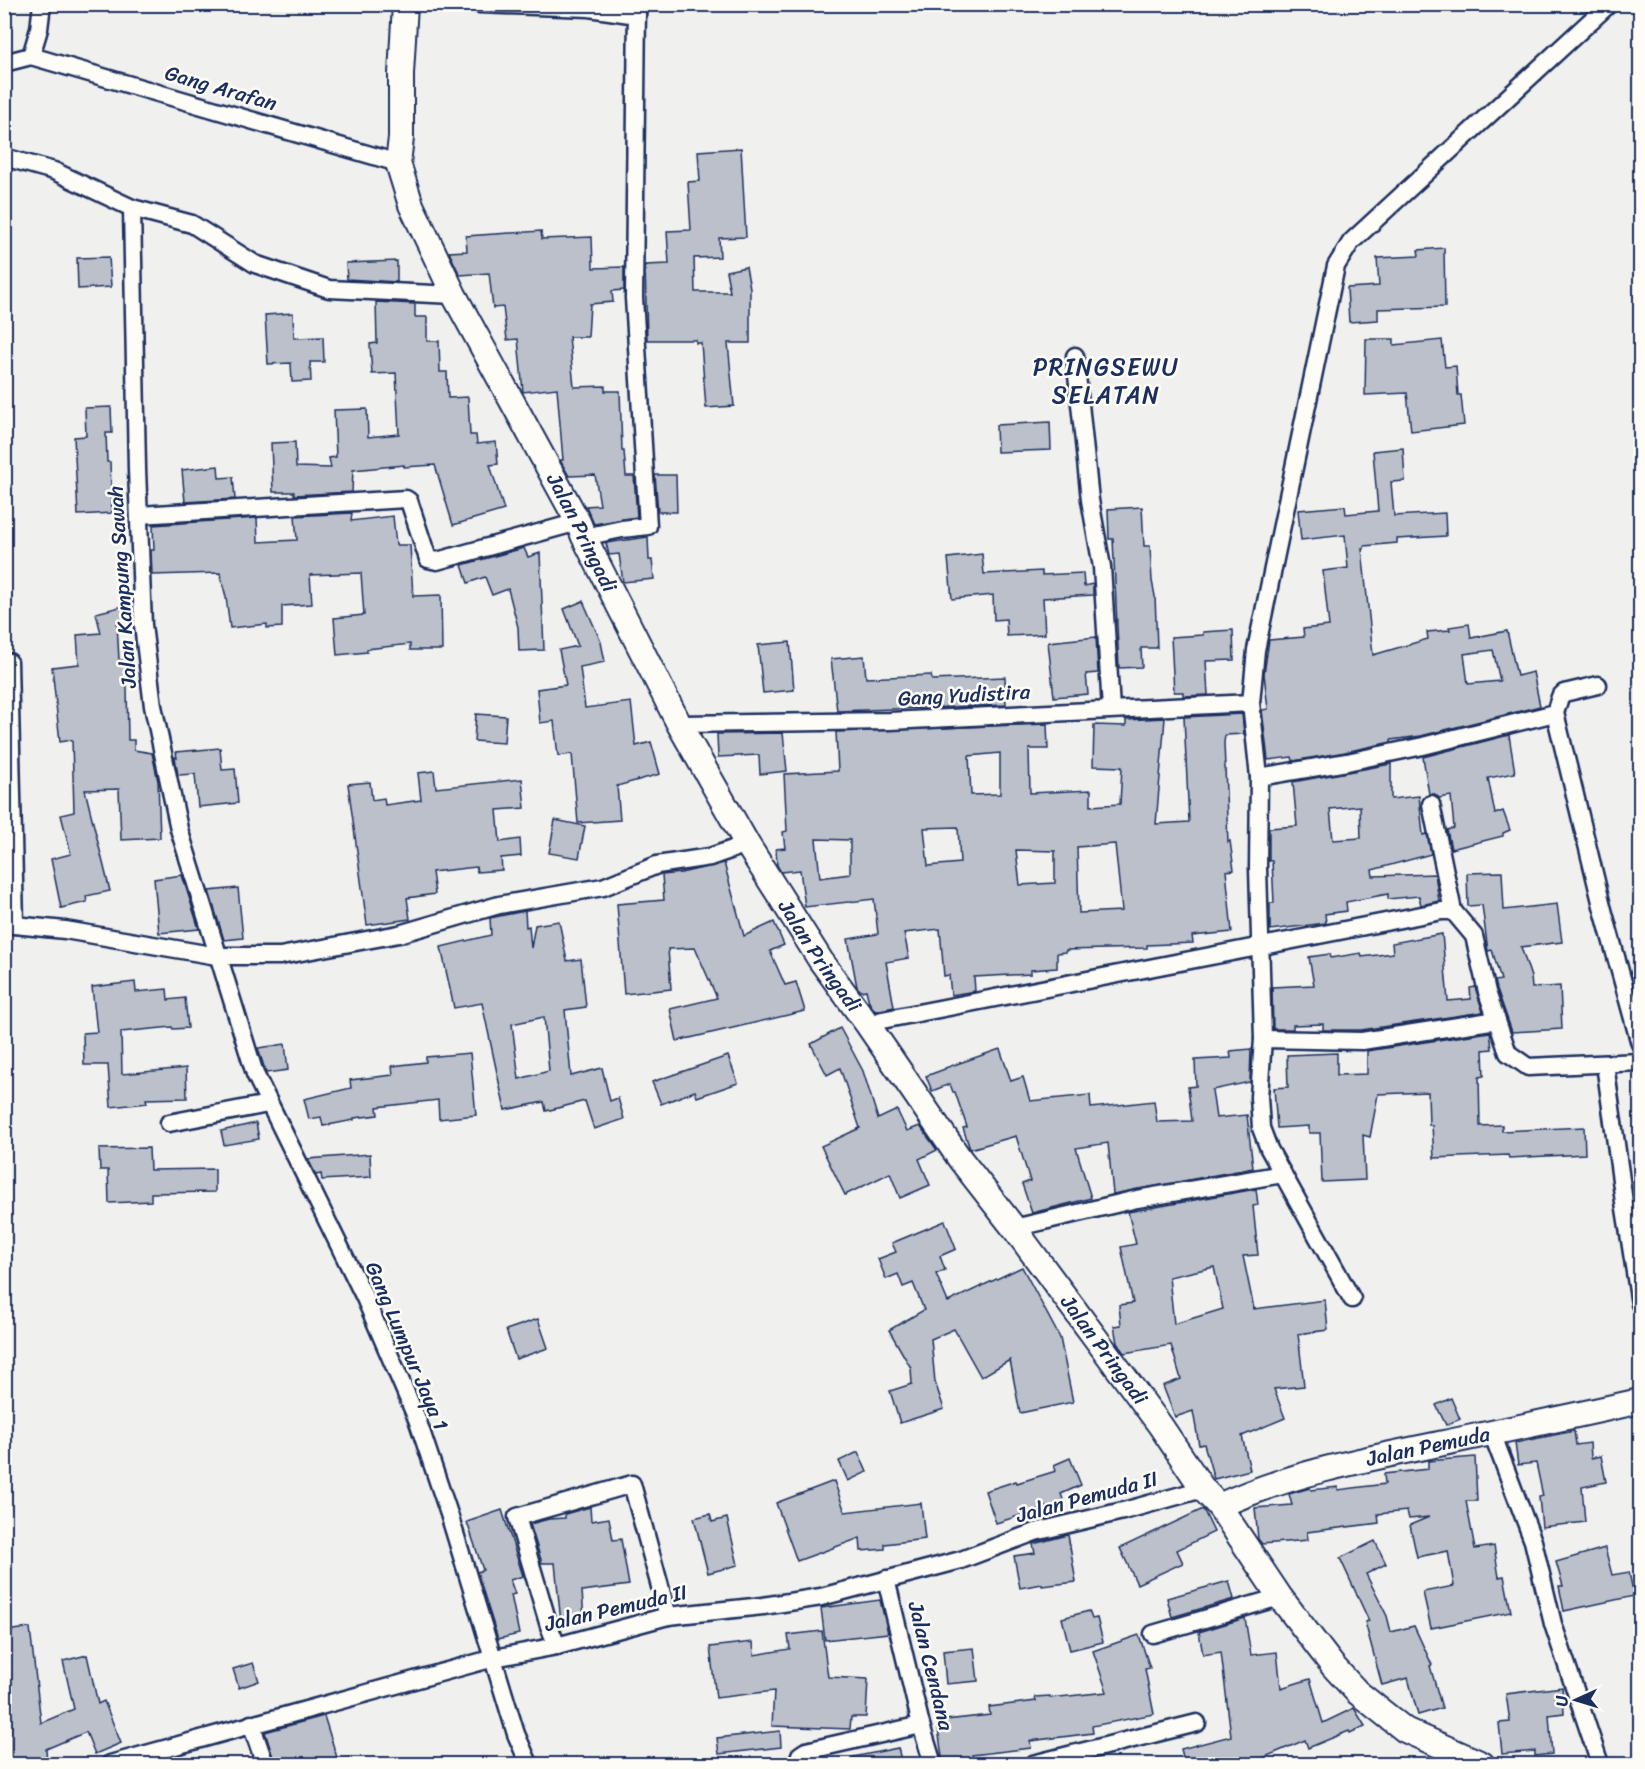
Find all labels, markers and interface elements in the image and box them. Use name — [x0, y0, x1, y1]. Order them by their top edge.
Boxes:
street label: Gang Arafan — [160, 54, 282, 122]
district label: PRINGSEWU SELATAN — [1033, 346, 1179, 416]
street label: Jalan Pringadi — [535, 465, 629, 600]
street label: Jalan Kampung Sawah — [96, 485, 148, 690]
street label: Gang Yudistira — [897, 673, 1032, 717]
street label: Jalan Pringadi — [767, 891, 873, 1022]
street label: Gang Lumpur Jaya 1 — [354, 1255, 460, 1437]
street label: Jalan Pringadi — [1050, 1285, 1159, 1414]
street label: Jalan Pemuda — [1362, 1415, 1494, 1478]
street label: Jalan Pemuda II — [1011, 1460, 1163, 1534]
street label: Jalan Pemuda II — [540, 1573, 692, 1643]
street label: Jalan Cendana — [896, 1596, 965, 1735]
north arrow — [1546, 1670, 1606, 1730]
text: U — [1547, 1693, 1576, 1707]

